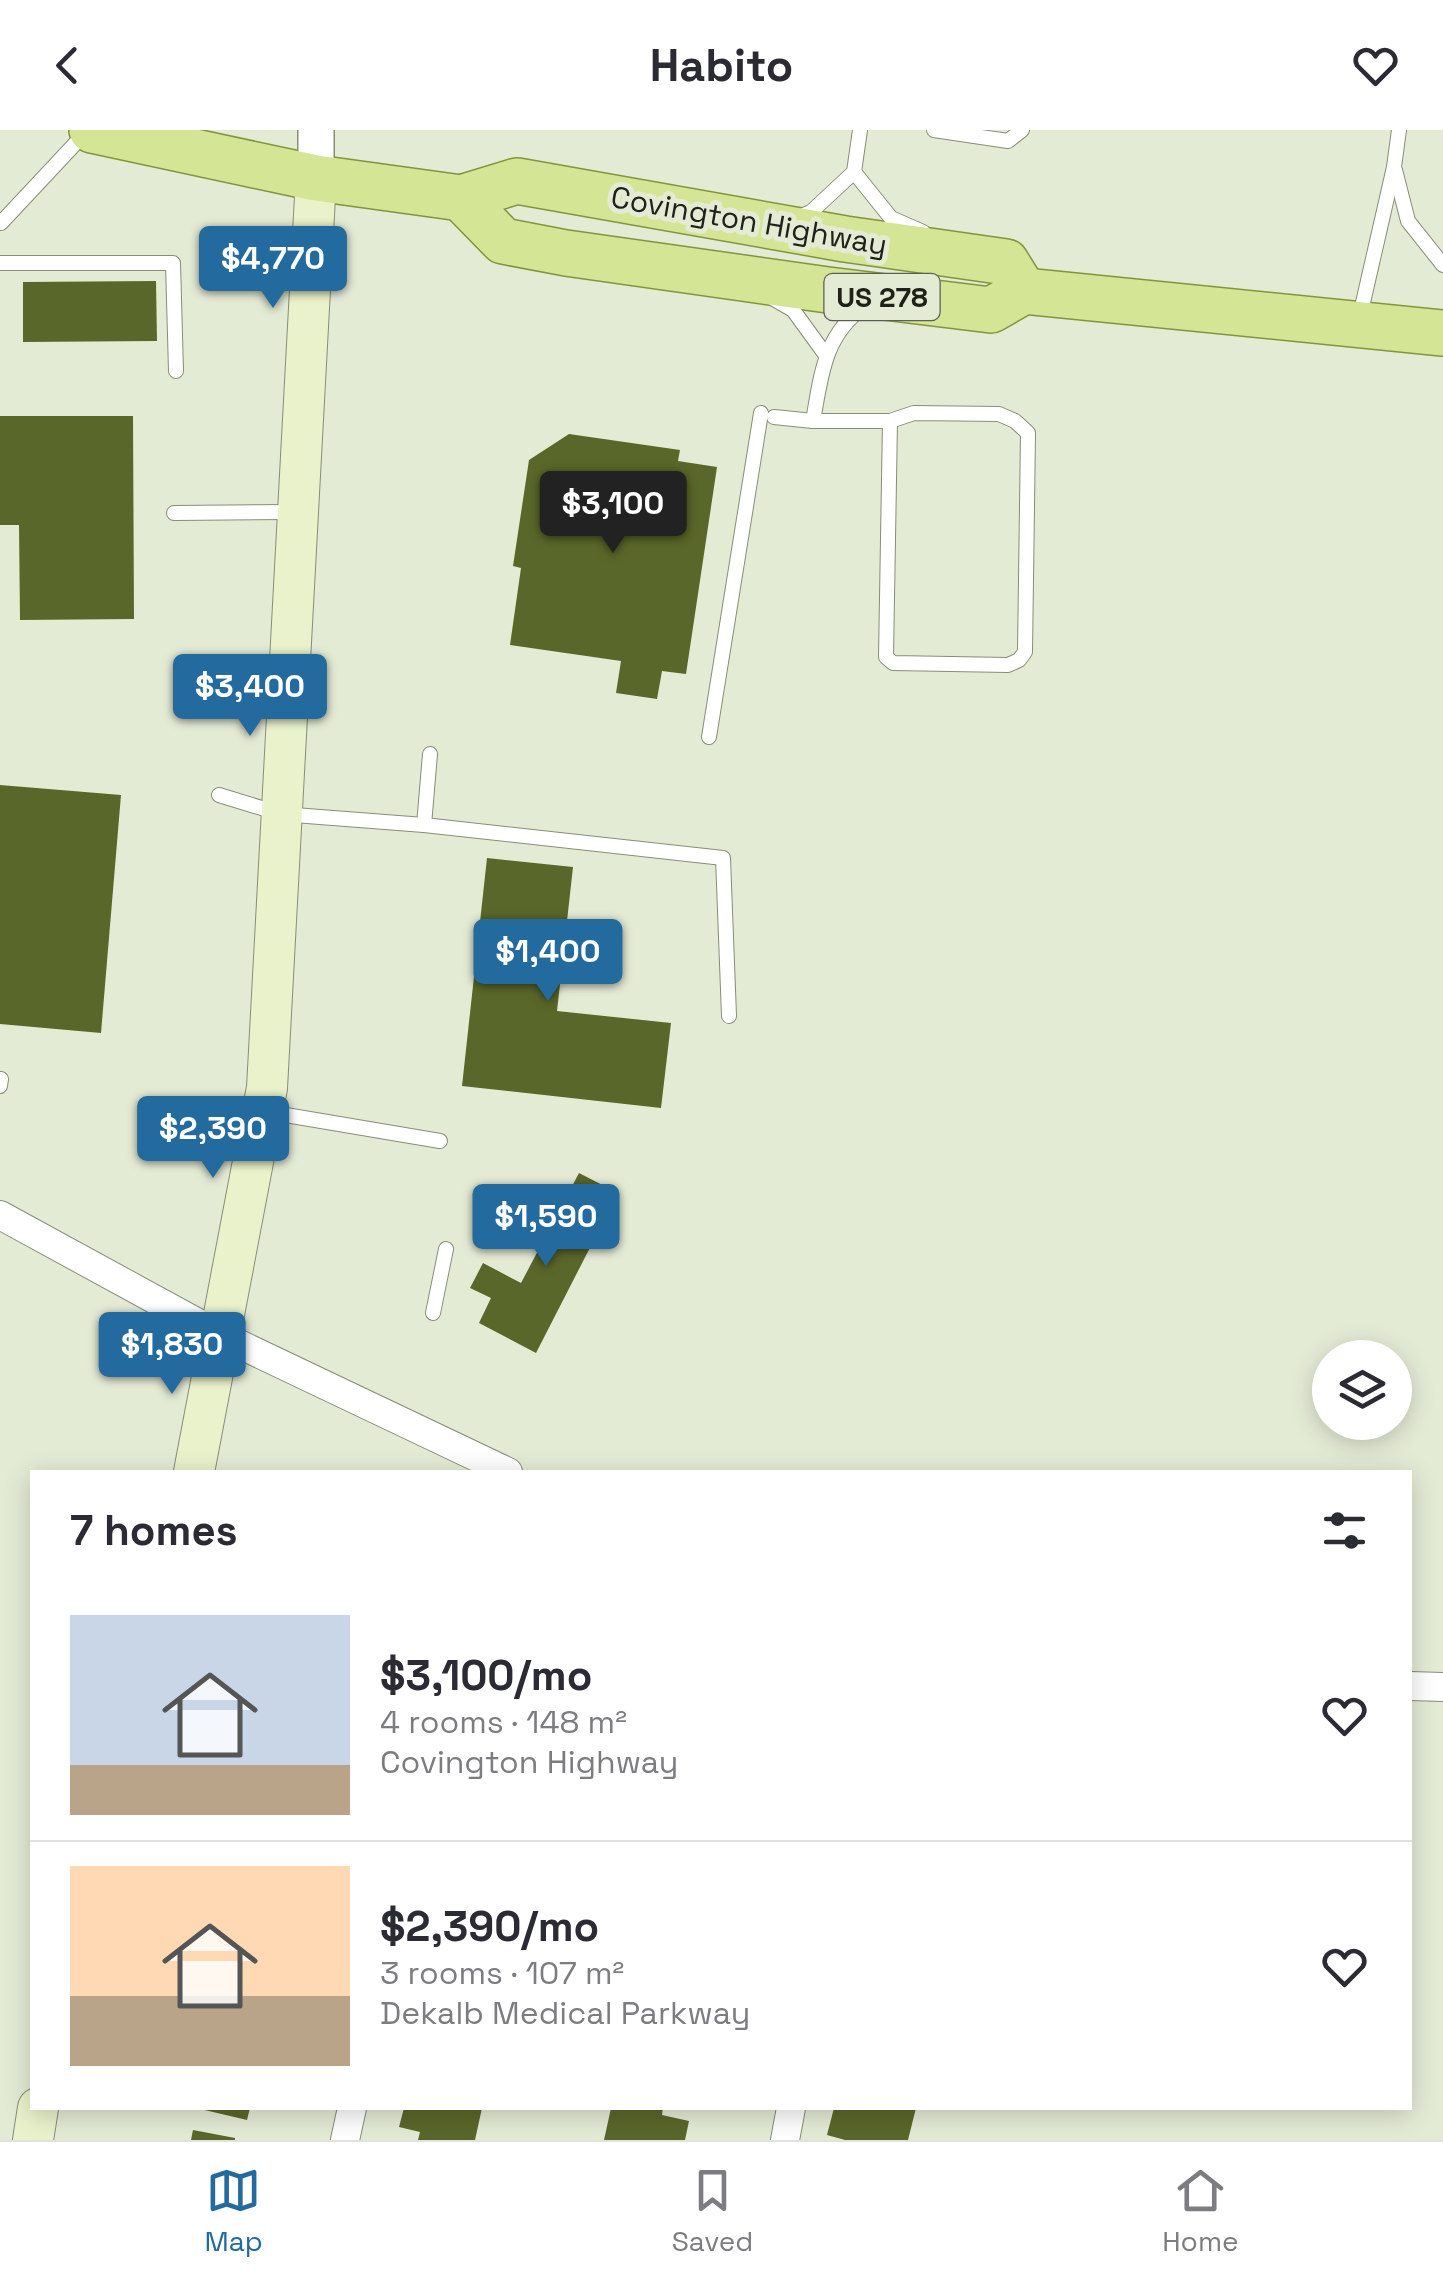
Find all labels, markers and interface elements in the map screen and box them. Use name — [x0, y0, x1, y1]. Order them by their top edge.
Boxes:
text: Habito — [650, 37, 793, 94]
icon: back — [40, 38, 95, 93]
icon: heart — [1348, 38, 1403, 93]
street label: Covington Highway — [608, 177, 890, 264]
pin: $4,770 — [192, 226, 354, 311]
text: $4,770 — [221, 238, 325, 278]
road number: US 278 — [824, 274, 940, 320]
pin: $3,100 — [532, 471, 694, 556]
text: $3,100 — [562, 483, 664, 523]
pin: $3,400 — [169, 654, 331, 739]
text: $3,400 — [195, 666, 305, 706]
pin: $1,400 — [467, 919, 629, 1004]
text: $1,400 — [495, 931, 601, 971]
pin: $2,390 — [132, 1096, 294, 1181]
text: $2,390 — [159, 1108, 267, 1148]
pin: $1,590 — [465, 1184, 627, 1269]
text: $1,590 — [495, 1196, 597, 1236]
pin: $1,830 — [91, 1312, 253, 1397]
text: $1,830 — [121, 1324, 223, 1364]
map controls — [1312, 1340, 1412, 1440]
button: layers — [1312, 1340, 1412, 1440]
icon: filters — [1317, 1503, 1372, 1558]
text: 7 homes — [70, 1504, 238, 1557]
text: $3,100/mo — [380, 1649, 592, 1702]
icon: home — [150, 1655, 270, 1775]
icon: heart — [1317, 1688, 1372, 1743]
text: 4 rooms · 148 m² — [380, 1702, 627, 1742]
text: Covington Highway — [380, 1742, 678, 1782]
text: $2,390/mo — [380, 1900, 599, 1953]
icon: home — [150, 1906, 270, 2026]
icon: heart — [1317, 1939, 1372, 1994]
text: 3 rooms · 107 m² — [380, 1953, 624, 1993]
text: Dekalb Medical Parkway — [380, 1993, 750, 2033]
tab: Map — [204, 2163, 263, 2259]
tab: Saved — [672, 2163, 753, 2259]
tab: Home — [1162, 2163, 1239, 2259]

